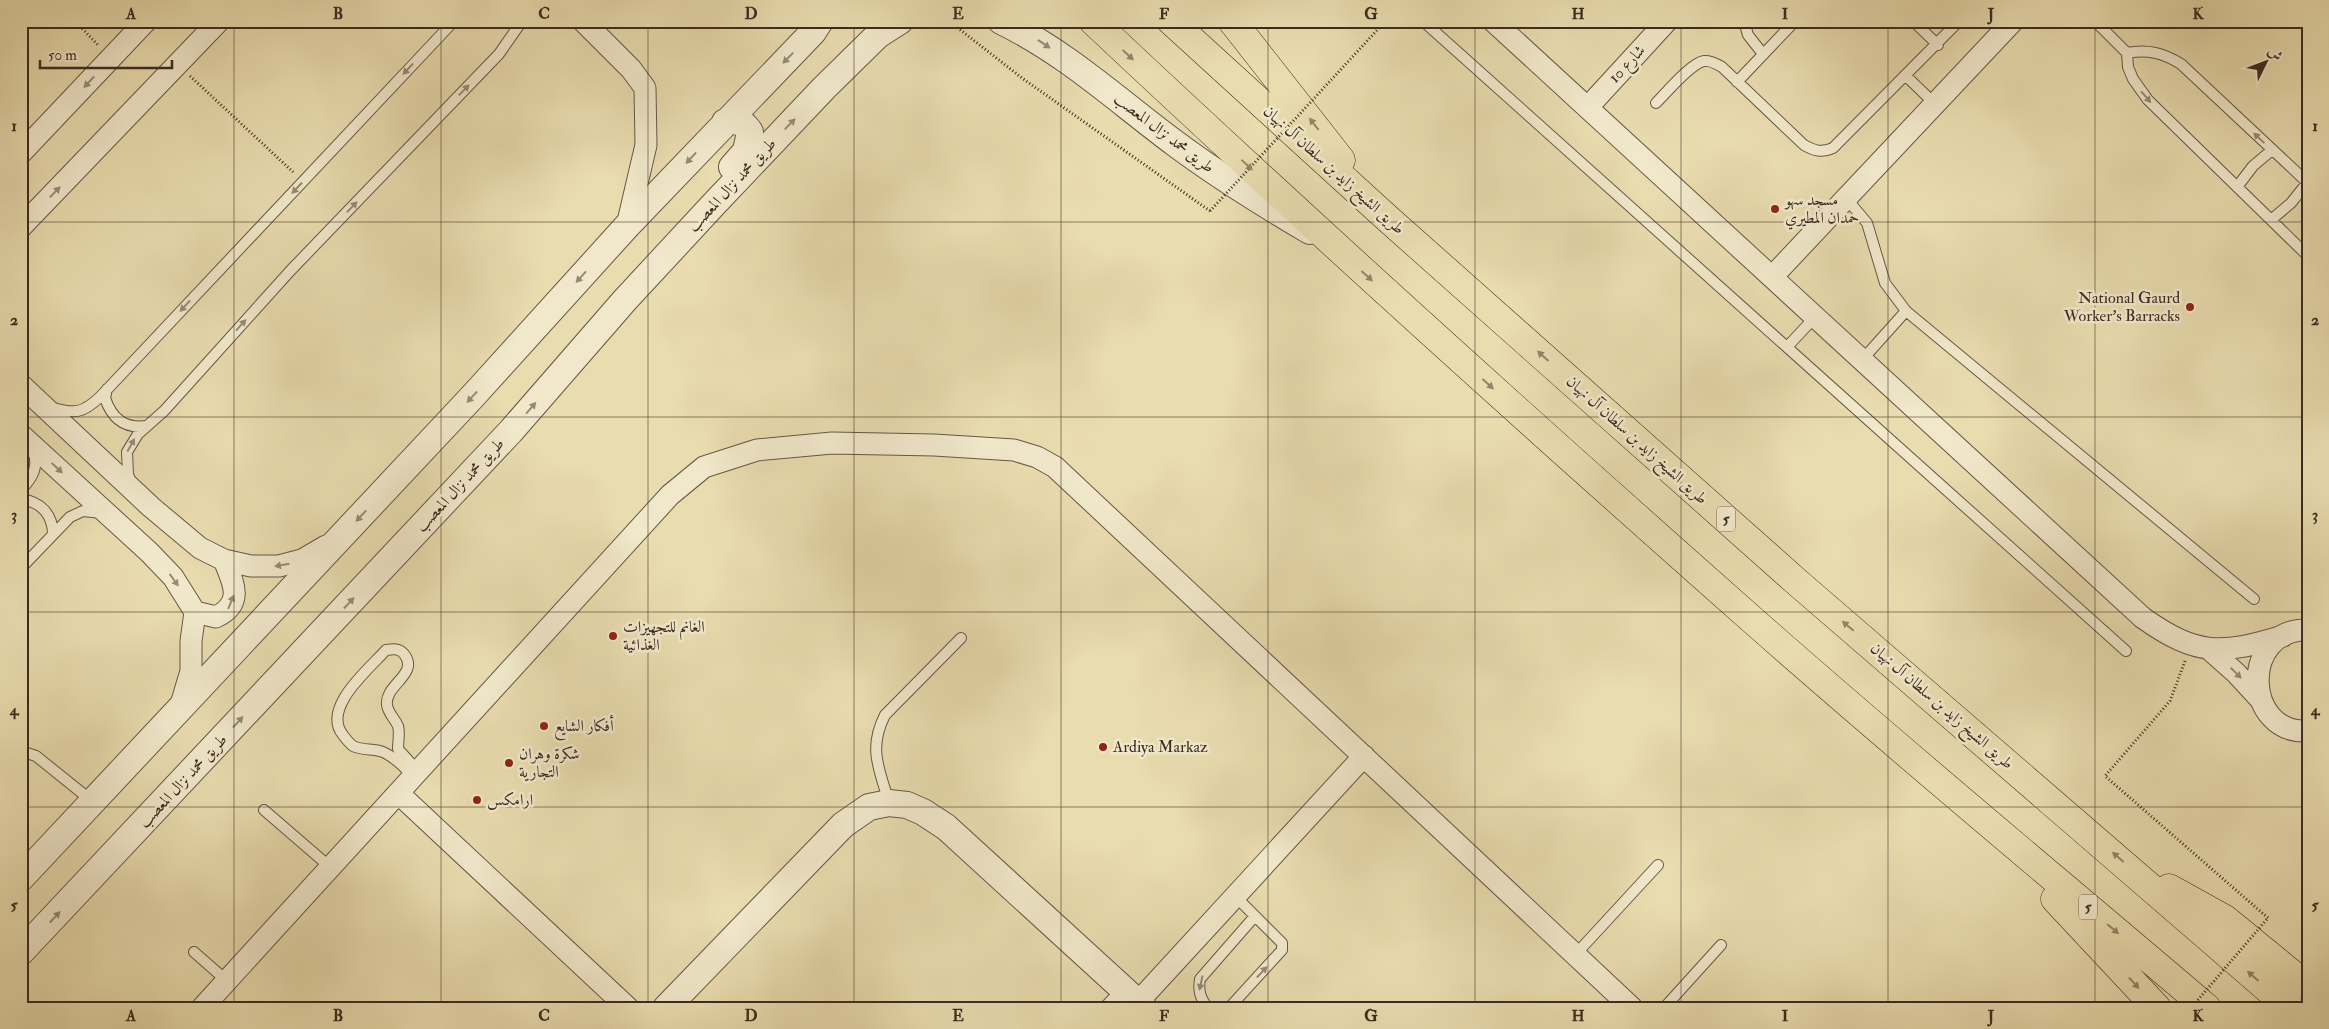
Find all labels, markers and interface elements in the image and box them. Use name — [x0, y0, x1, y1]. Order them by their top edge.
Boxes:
text: A — [125, 4, 137, 24]
text: B — [333, 4, 343, 24]
text: C — [538, 4, 550, 24]
text: D — [744, 4, 758, 24]
text: E — [952, 4, 964, 24]
text: F — [1159, 4, 1169, 24]
text: G — [1364, 4, 1378, 24]
text: H — [1571, 4, 1585, 24]
text: I — [1782, 4, 1789, 24]
text: J — [1987, 4, 1995, 25]
text: K — [2192, 4, 2204, 24]
scale bar — [40, 38, 172, 70]
north arrow — [2242, 38, 2292, 88]
one-way arrow — [1037, 39, 1051, 49]
street label: شارع 10 — [1604, 41, 1652, 89]
text: ش — [2264, 43, 2286, 65]
text: 50 m — [48, 46, 77, 65]
one-way arrow — [1122, 49, 1134, 61]
one-way arrow — [782, 51, 794, 63]
one-way arrow — [402, 63, 414, 75]
one-way arrow — [83, 76, 95, 88]
one-way arrow — [458, 84, 470, 96]
street label: طريق محمد نزال المعصب — [1110, 89, 1218, 177]
one-way arrow — [2140, 90, 2151, 103]
street label: طريق الشيخ زايد بن سلطان آل نهيان — [1256, 101, 1409, 242]
text: 1 — [11, 116, 17, 136]
text: 1 — [2312, 116, 2318, 136]
one-way arrow — [784, 118, 796, 130]
one-way arrow — [1308, 118, 1319, 131]
one-way arrow — [2253, 132, 2265, 144]
street label: طريق محمد نزال المعصب — [683, 134, 781, 236]
one-way arrow — [685, 151, 697, 163]
one-way arrow — [1241, 160, 1254, 171]
one-way arrow — [291, 181, 303, 193]
one-way arrow — [49, 186, 61, 198]
place label: مسجد سهو حمدان المطيري — [1783, 190, 1859, 230]
one-way arrow — [346, 201, 358, 213]
marker: مسجد سهو حمدان المطيري — [1769, 203, 1781, 215]
one-way arrow — [575, 270, 587, 282]
one-way arrow — [1360, 270, 1373, 281]
place label: National Gaurd Worker's Barracks — [2063, 288, 2180, 326]
one-way arrow — [179, 299, 191, 311]
marker: National Gaurd Worker's Barracks — [2184, 301, 2196, 313]
text: 2 — [10, 310, 18, 330]
text: 2 — [2311, 310, 2319, 330]
one-way arrow — [235, 320, 247, 332]
one-way arrow — [1537, 350, 1549, 362]
street label: طريق الشيخ زايد بن سلطان آل نهيان — [1559, 371, 1712, 512]
one-way arrow — [1481, 378, 1493, 390]
one-way arrow — [466, 391, 478, 403]
one-way arrow — [526, 401, 537, 414]
street label: طريق محمد نزال المعصب — [411, 434, 509, 536]
one-way arrow — [127, 437, 135, 452]
one-way arrow — [50, 462, 62, 474]
text: 3 — [11, 505, 17, 525]
text: 3 — [2312, 505, 2318, 525]
road number: 5 — [1717, 506, 1735, 532]
one-way arrow — [355, 510, 367, 522]
one-way arrow — [273, 561, 289, 569]
one-way arrow — [169, 573, 179, 587]
one-way arrow — [227, 594, 235, 609]
one-way arrow — [343, 598, 355, 610]
place label: الغانم للتجهيزات الغذائية — [623, 617, 705, 655]
one-way arrow — [1843, 620, 1855, 632]
marker: الغانم للتجهيزات الغذائية — [607, 630, 619, 642]
street label: طريق الشيخ زايد بن سلطان آل نهيان — [1864, 638, 2018, 777]
one-way arrow — [2230, 667, 2242, 679]
text: 4 — [9, 700, 20, 720]
text: 4 — [2310, 700, 2321, 720]
place label: أفكار الشايع — [554, 714, 614, 741]
one-way arrow — [232, 716, 244, 728]
marker: أفكار الشايع — [538, 720, 550, 732]
street label: طريق محمد نزال المعصب — [134, 730, 232, 832]
place label: Ardiya Markaz — [1112, 737, 1208, 757]
marker: Ardiya Markaz — [1097, 741, 1109, 753]
place label: شكرة وهران التجارية — [519, 744, 580, 782]
marker: شكرة وهران التجارية — [503, 757, 515, 769]
place label: ارامكس — [487, 790, 533, 810]
marker: ارامكس — [471, 794, 483, 806]
one-way arrow — [2112, 851, 2124, 863]
road number: 5 — [2079, 894, 2097, 920]
text: 5 — [10, 895, 18, 915]
text: 5 — [2311, 895, 2319, 915]
one-way arrow — [49, 911, 61, 923]
one-way arrow — [2106, 923, 2119, 934]
one-way arrow — [1256, 966, 1268, 978]
one-way arrow — [2247, 970, 2260, 981]
one-way arrow — [1197, 976, 1205, 991]
one-way arrow — [2128, 976, 2140, 988]
text: A — [125, 1006, 137, 1026]
text: B — [333, 1006, 343, 1026]
text: C — [538, 1006, 550, 1026]
text: D — [744, 1006, 758, 1026]
text: E — [952, 1006, 964, 1026]
text: F — [1159, 1006, 1169, 1026]
text: G — [1364, 1006, 1378, 1026]
text: H — [1571, 1006, 1585, 1026]
text: I — [1782, 1006, 1789, 1026]
text: J — [1987, 1006, 1995, 1027]
text: K — [2192, 1006, 2204, 1026]

